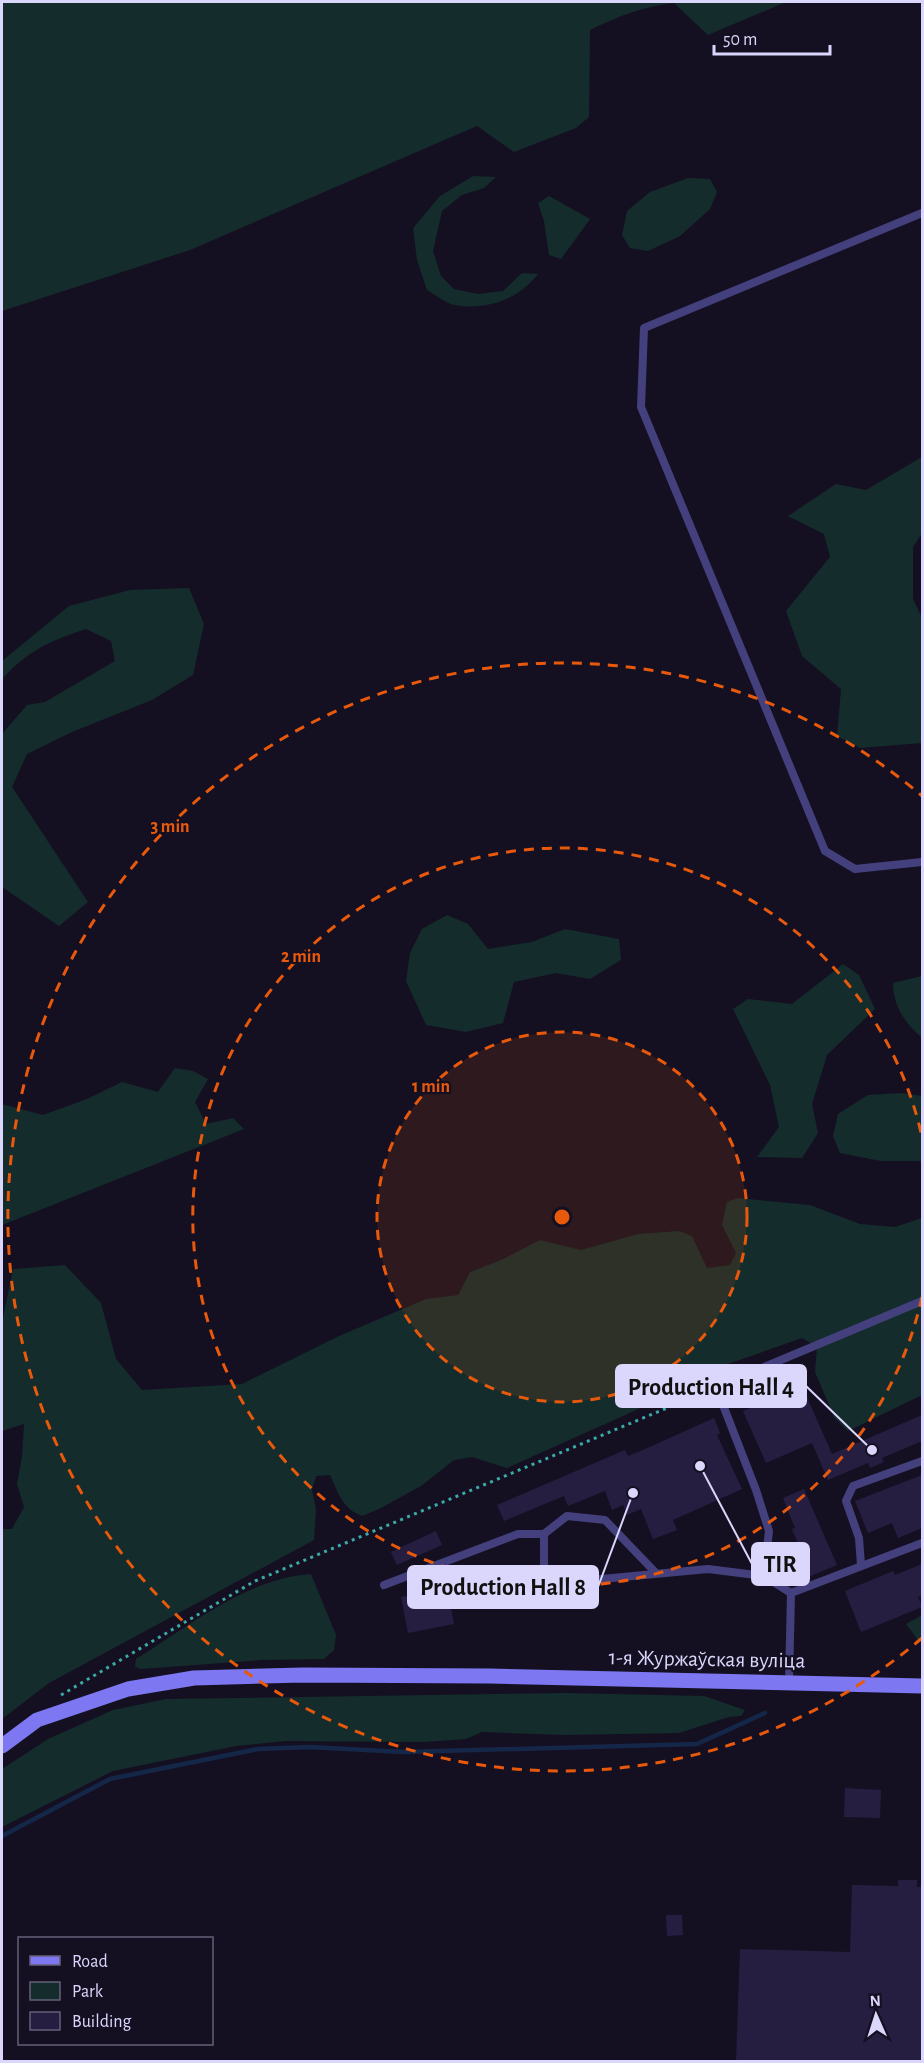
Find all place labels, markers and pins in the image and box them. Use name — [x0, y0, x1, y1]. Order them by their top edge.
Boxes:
centre of rings — [552, 1207, 572, 1227]
callout: Production Hall 4 — [616, 1365, 806, 1407]
callout: TIR — [752, 1543, 809, 1585]
callout: Production Hall 8 — [408, 1566, 598, 1608]

